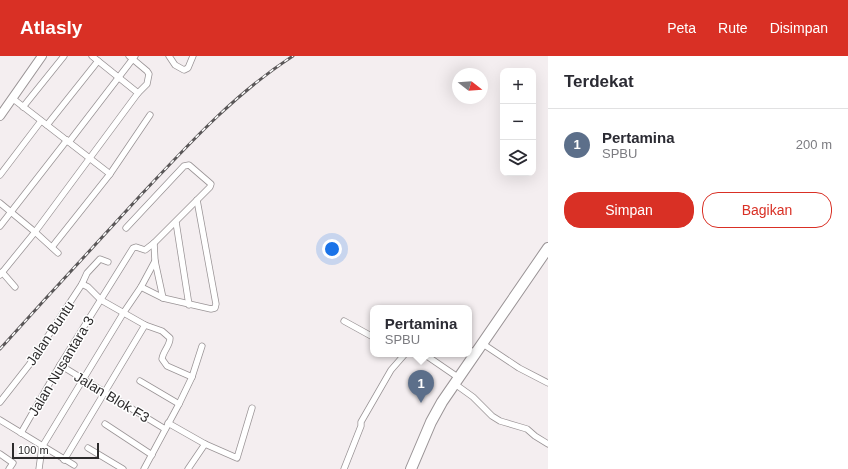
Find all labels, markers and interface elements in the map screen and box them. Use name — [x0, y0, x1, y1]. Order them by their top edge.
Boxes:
text: Atlasly — [20, 17, 82, 38]
text: Peta — [667, 20, 696, 36]
text: Rute — [718, 20, 748, 36]
text: Disimpan — [770, 20, 828, 36]
north arrow — [452, 68, 488, 104]
map controls — [500, 68, 536, 176]
button: + — [500, 68, 536, 104]
text: Terdekat — [564, 72, 634, 91]
button: − — [500, 104, 536, 140]
text: Pertamina — [602, 129, 675, 146]
text: 1 — [573, 137, 581, 152]
text: 200 m — [796, 137, 832, 152]
button: layers — [500, 140, 536, 176]
text: SPBU — [602, 146, 637, 161]
button: Simpan — [564, 192, 694, 228]
button: Bagikan — [702, 192, 832, 228]
your location — [322, 239, 342, 259]
street label: Jalan Buntu — [23, 298, 77, 368]
popup — [370, 305, 472, 357]
street label: Jalan Nusantara 3 — [25, 313, 97, 419]
text: Pertamina — [385, 315, 457, 332]
text: SPBU — [385, 332, 420, 347]
street label: Jalan Blok F3 — [72, 368, 153, 426]
pin: 1 — [408, 370, 434, 403]
scale bar — [12, 441, 99, 460]
text: 100 m — [18, 444, 49, 456]

